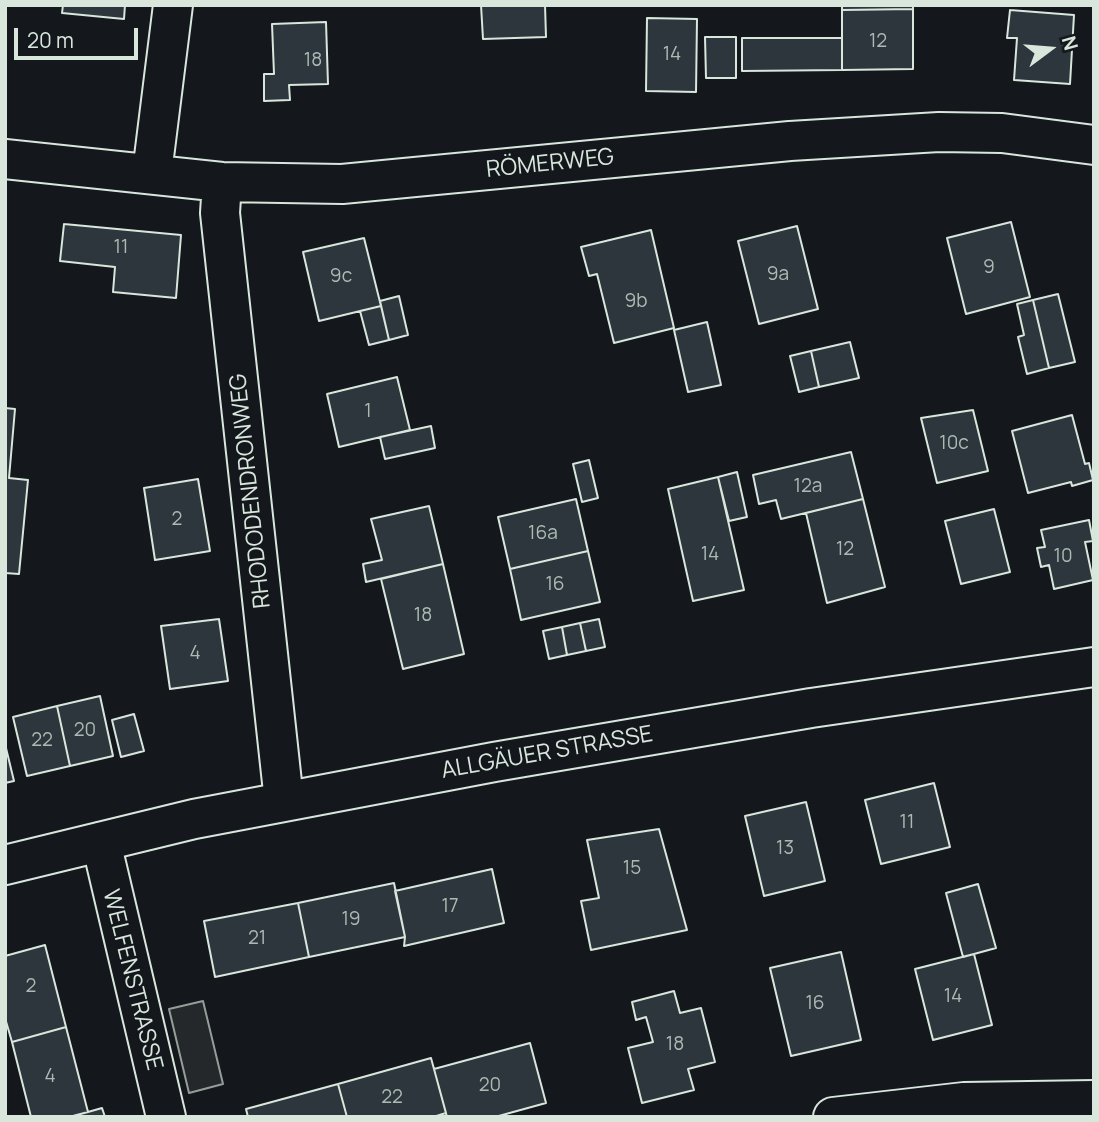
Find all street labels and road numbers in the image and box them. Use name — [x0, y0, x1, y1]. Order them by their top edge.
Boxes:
street label: RÖMERWEG — [485, 144, 615, 184]
street label: RHODODENDRONWEG — [225, 372, 277, 610]
street label: ALLGÄUER STRASSE — [439, 721, 655, 785]
street label: WELFENSTRASSE — [96, 887, 168, 1073]

